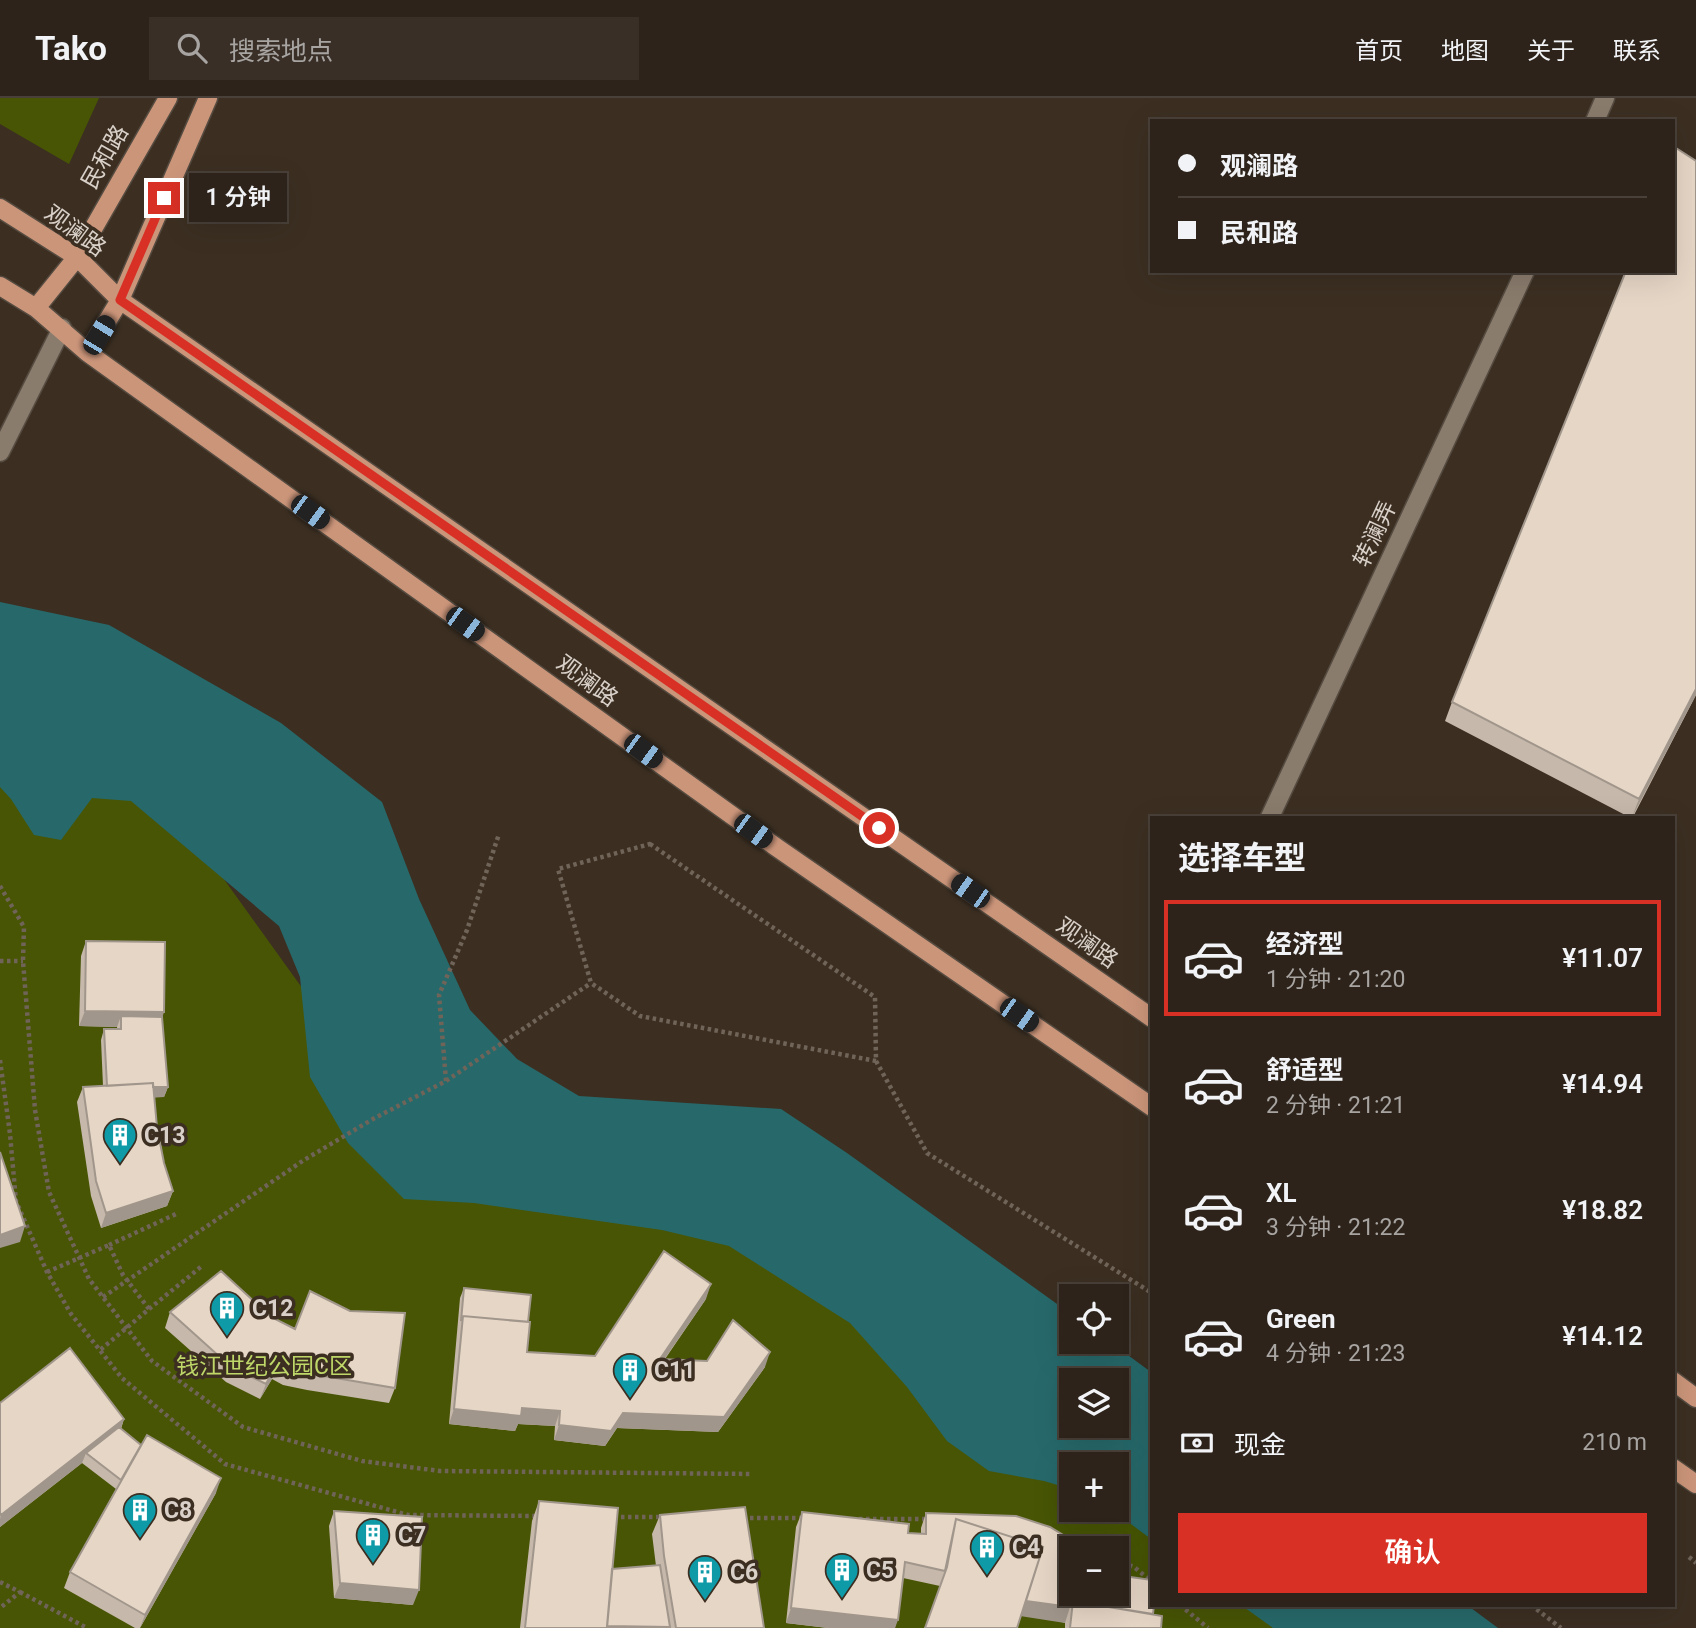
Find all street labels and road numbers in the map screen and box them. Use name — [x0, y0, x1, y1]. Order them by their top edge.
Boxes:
street label: 民和路 — [76, 120, 134, 194]
street label: 观澜路 — [39, 200, 111, 262]
street label: 转澜弄 — [1348, 497, 1402, 571]
street label: 观澜路 — [551, 650, 623, 712]
street label: 观澜路 — [1051, 912, 1123, 974]

